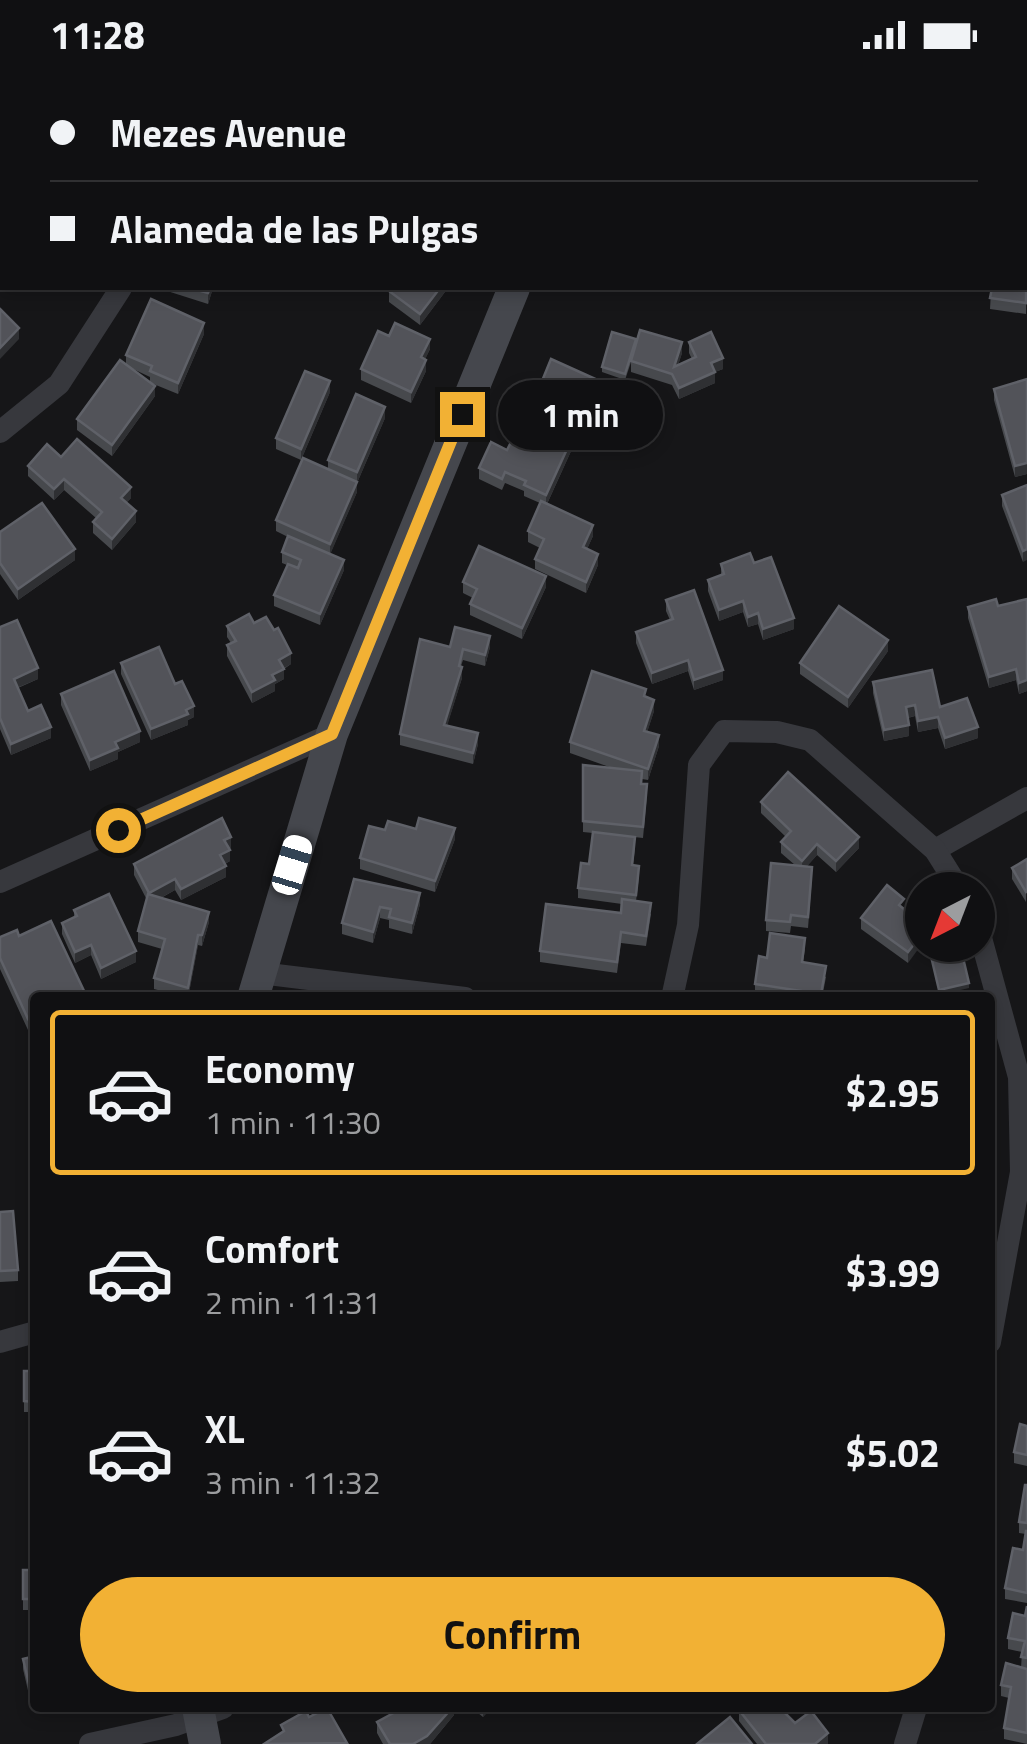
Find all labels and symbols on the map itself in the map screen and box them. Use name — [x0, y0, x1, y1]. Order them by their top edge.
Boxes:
callout: 1 min — [497, 379, 662, 449]
route end — [440, 392, 485, 437]
route start — [96, 808, 141, 853]
car — [269, 832, 315, 898]
north arrow — [905, 872, 995, 962]

